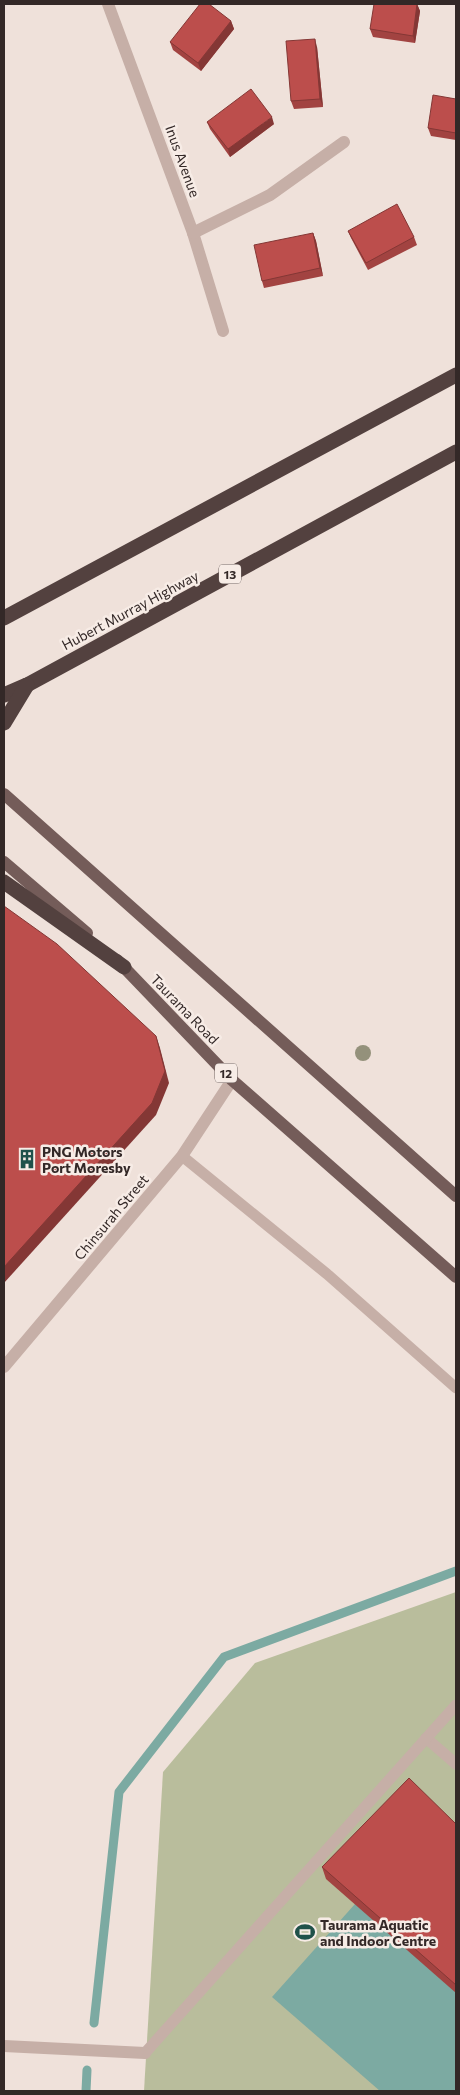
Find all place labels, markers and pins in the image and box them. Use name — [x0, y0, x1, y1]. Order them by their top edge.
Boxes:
place label: PNG Motors Port Moresby — [42, 1143, 131, 1176]
building icon: PNG Motors Port Moresby — [16, 1148, 38, 1170]
place label: Taurama Aquatic and Indoor Centre — [320, 1916, 436, 1949]
sports icon: Taurama Aquatic and Indoor Centre — [294, 1921, 316, 1943]

